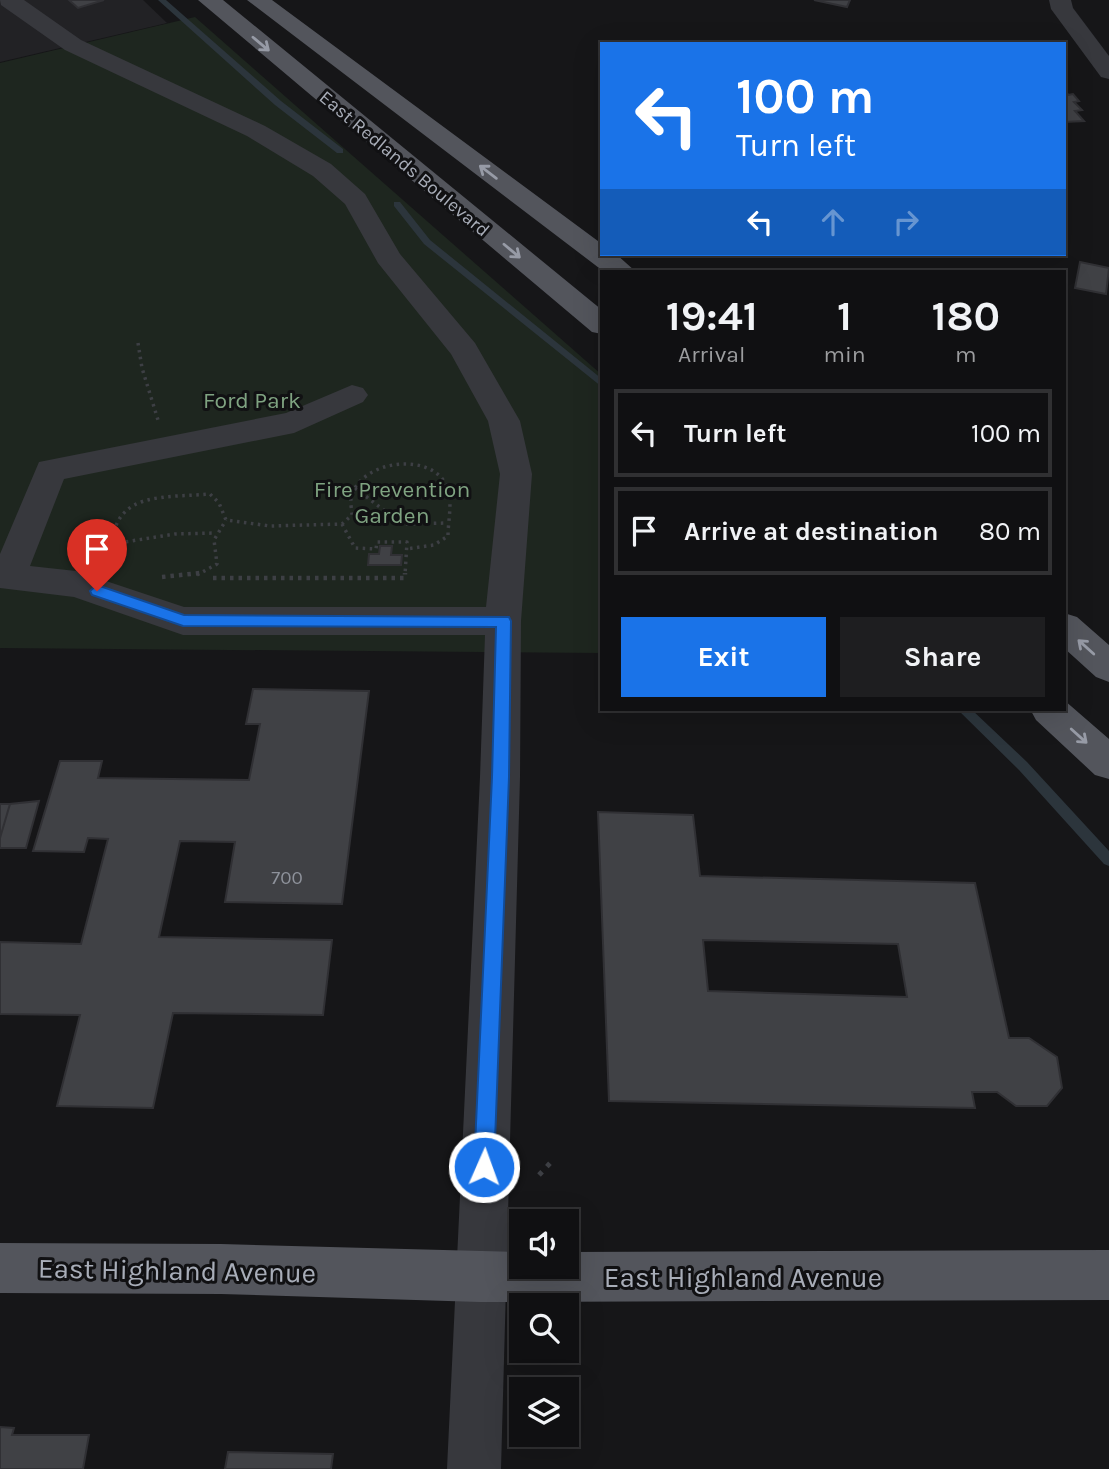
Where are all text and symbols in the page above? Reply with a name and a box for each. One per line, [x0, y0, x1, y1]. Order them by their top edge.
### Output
one-way arrow [252, 36, 270, 51]
text: 100 m [736, 68, 874, 125]
icon: left [621, 70, 712, 161]
street label: East Redlands Boulevard [315, 86, 494, 241]
text: Turn left [736, 127, 856, 164]
one-way arrow [479, 164, 498, 179]
icon: left [741, 203, 779, 241]
icon: ahead [814, 203, 852, 241]
icon: right [887, 203, 925, 241]
one-way arrow [503, 243, 521, 259]
text: 19:41 [666, 291, 758, 341]
text: 1 [837, 291, 852, 341]
text: 180 [931, 291, 1000, 341]
text: Arrival [678, 341, 745, 368]
text: min [823, 341, 866, 368]
text: m [955, 341, 977, 368]
park label: Ford Park [203, 387, 301, 414]
icon: left [625, 414, 663, 452]
text: Turn left [684, 418, 786, 449]
text: 100 m [971, 418, 1041, 449]
park label: Fire Prevention Garden [314, 476, 470, 529]
icon: arrive [625, 512, 663, 550]
text: Arrive at destination [684, 516, 938, 547]
text: 80 m [979, 516, 1041, 547]
pin [67, 519, 127, 591]
icon: arrive [78, 530, 116, 568]
button: Exit [621, 617, 826, 697]
button: Share [840, 617, 1045, 697]
one-way arrow [1078, 639, 1096, 655]
one-way arrow [1070, 728, 1088, 744]
house number: 700 [271, 867, 303, 889]
position arrow [447, 1130, 521, 1204]
map controls [509, 1209, 579, 1447]
button: sound [509, 1209, 579, 1279]
street label: East Highland Avenue [38, 1252, 316, 1289]
street label: East Highland Avenue [604, 1261, 882, 1294]
button: search [509, 1293, 579, 1363]
button: layers [509, 1377, 579, 1447]

